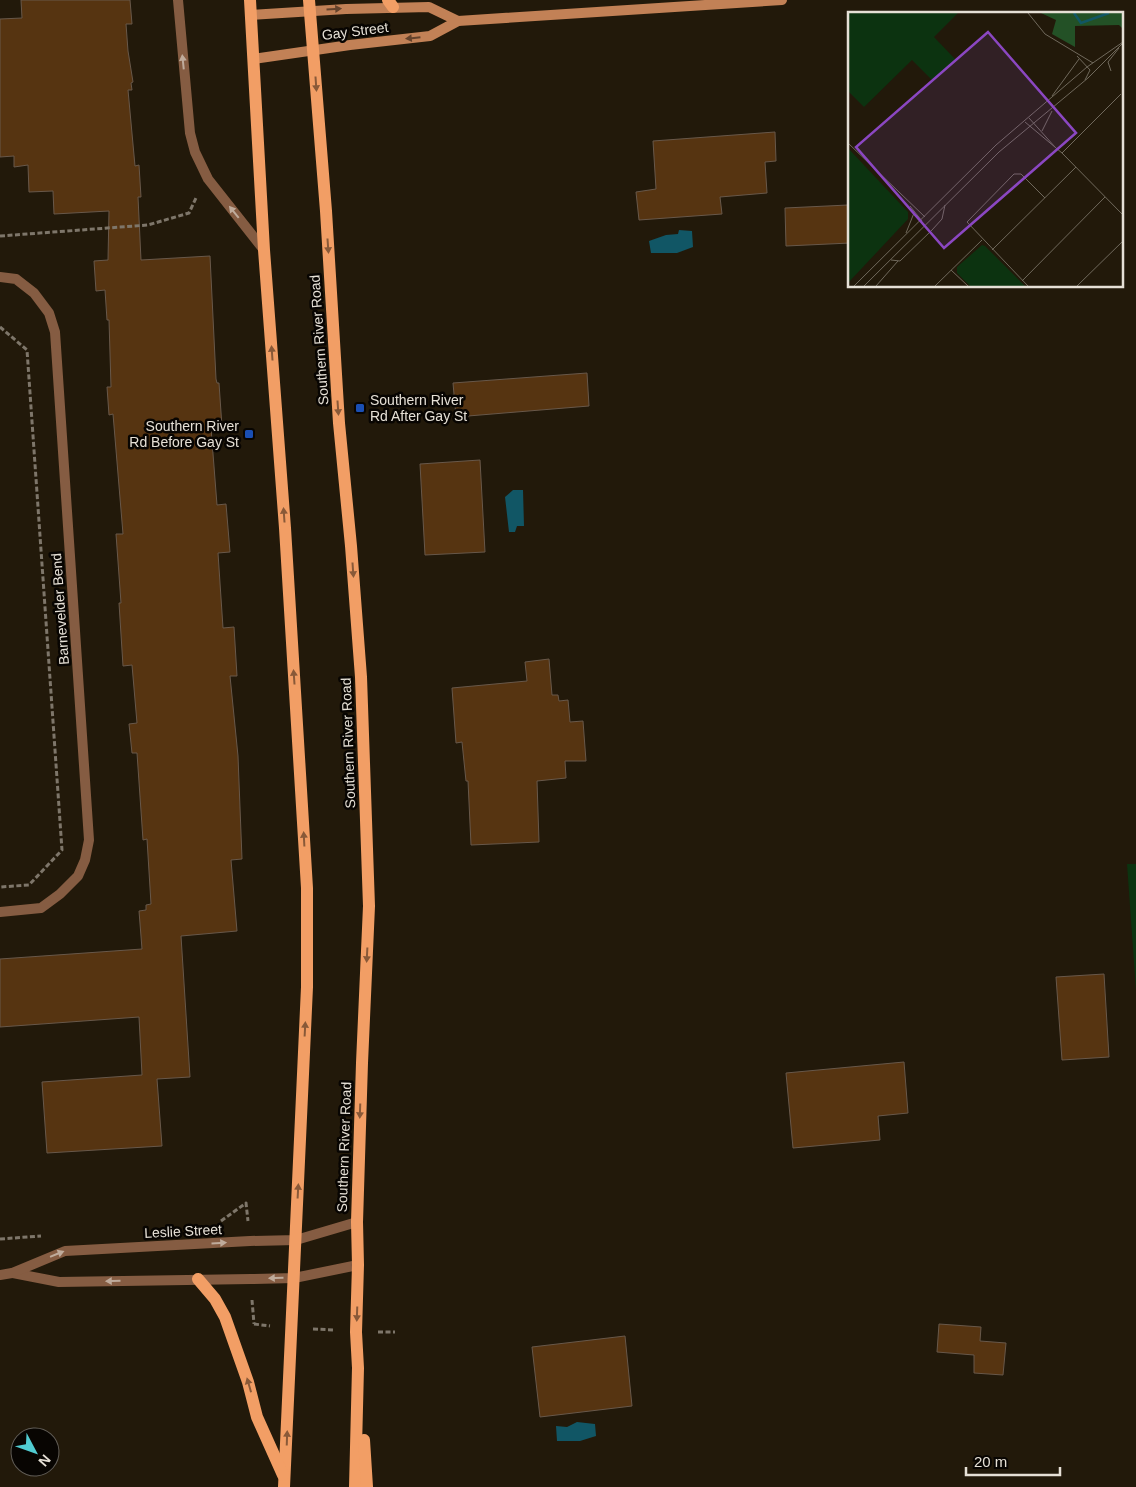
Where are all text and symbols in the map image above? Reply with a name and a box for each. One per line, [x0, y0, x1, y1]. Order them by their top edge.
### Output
one-way arrow [327, 5, 343, 13]
inset map [848, 12, 1124, 288]
street label: Gay Street [321, 19, 389, 43]
one-way arrow [404, 34, 420, 42]
one-way arrow [179, 54, 187, 70]
one-way arrow [312, 76, 320, 92]
one-way arrow [228, 206, 239, 219]
one-way arrow [324, 238, 332, 254]
street label: Southern River Road [306, 274, 332, 406]
one-way arrow [268, 344, 276, 360]
place label: Southern River Rd After Gay St [370, 392, 467, 424]
one-way arrow [334, 400, 342, 416]
marker: Southern River Rd After Gay St [354, 402, 366, 414]
place label: Southern River Rd Before Gay St [129, 418, 239, 450]
marker: Southern River Rd Before Gay St [243, 428, 255, 440]
one-way arrow [280, 506, 288, 522]
street label: Barnevelder Bend [48, 553, 72, 665]
one-way arrow [349, 562, 357, 578]
one-way arrow [290, 669, 298, 685]
street label: Southern River Road [338, 677, 358, 809]
one-way arrow [300, 831, 308, 847]
one-way arrow [362, 947, 370, 963]
one-way arrow [302, 1021, 310, 1037]
street label: Southern River Road [334, 1081, 354, 1213]
one-way arrow [356, 1104, 364, 1120]
one-way arrow [294, 1183, 302, 1199]
street label: Leslie Street [144, 1221, 222, 1241]
one-way arrow [211, 1238, 227, 1246]
one-way arrow [50, 1250, 65, 1258]
one-way arrow [267, 1274, 283, 1282]
one-way arrow [105, 1277, 121, 1285]
one-way arrow [352, 1306, 360, 1322]
one-way arrow [245, 1378, 253, 1393]
north arrow [10, 1427, 60, 1477]
one-way arrow [283, 1430, 291, 1446]
scale bar [966, 1444, 1060, 1476]
text: N [35, 1451, 54, 1470]
text: 20 m [974, 1453, 1007, 1470]

